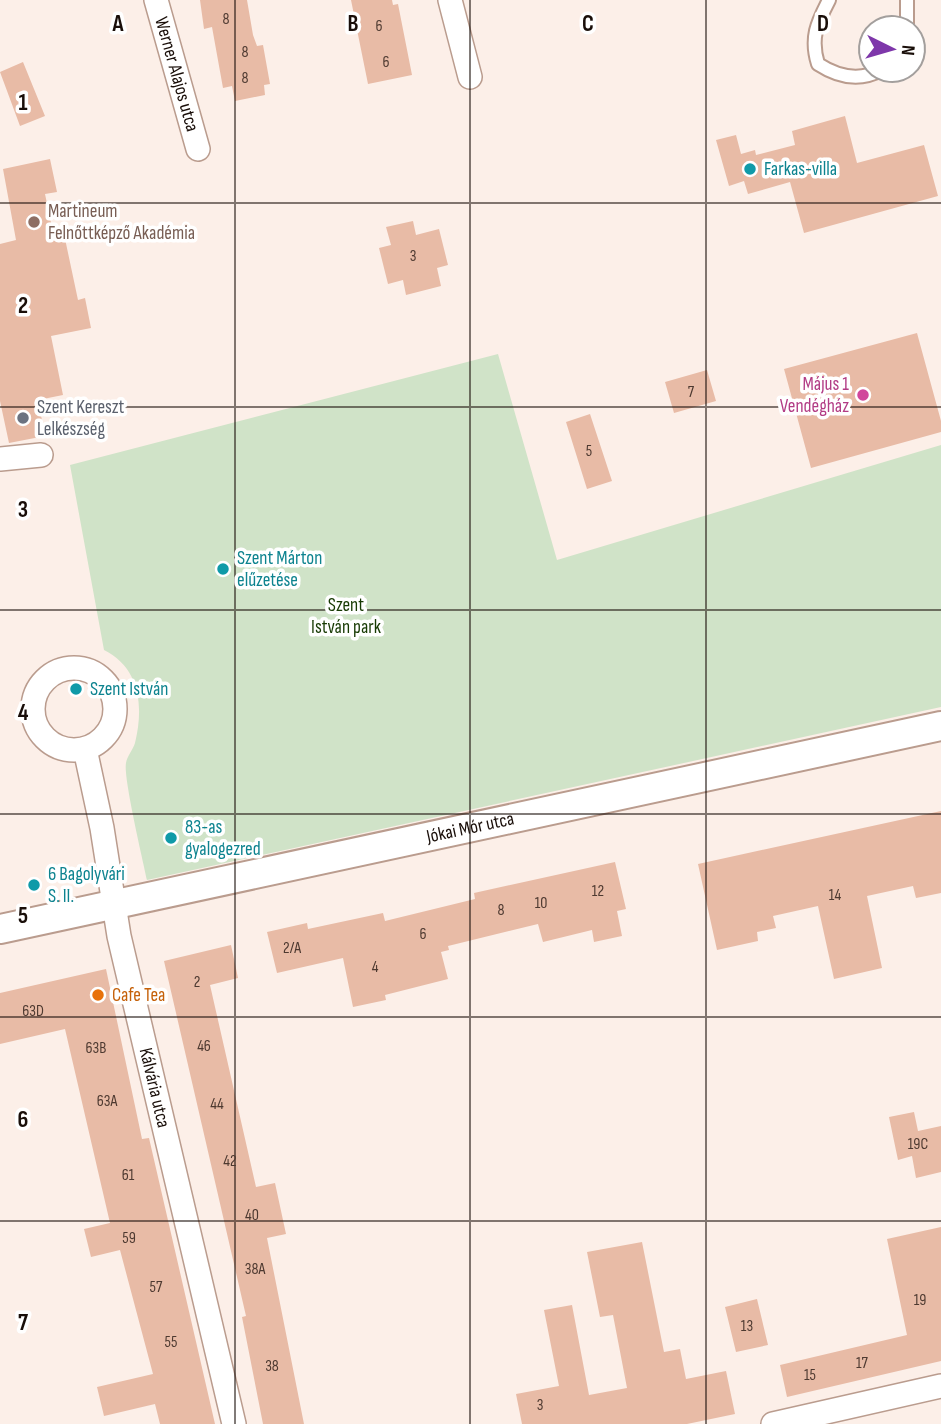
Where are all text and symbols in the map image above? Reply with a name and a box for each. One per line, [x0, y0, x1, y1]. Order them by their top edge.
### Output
text: A [112, 10, 125, 38]
house number: 8 [222, 10, 230, 29]
text: B [348, 10, 359, 38]
text: C [582, 10, 594, 38]
text: D [817, 10, 829, 38]
street label: Werner Alajos utca [150, 14, 204, 134]
north arrow [857, 14, 927, 84]
house number: 6 [375, 17, 383, 36]
house number: 8 [241, 43, 249, 62]
text: N [896, 44, 919, 56]
house number: 6 [382, 53, 390, 72]
house number: 8 [241, 69, 249, 88]
text: 1 [18, 89, 28, 117]
place label: Farkas-villa [764, 158, 837, 181]
marker: Farkas-villa [742, 161, 758, 177]
place label: Martineum Felnőttképző Akadémia [48, 200, 195, 245]
marker: Martineum Felnőttképző Akadémia [26, 214, 42, 230]
house number: 3 [410, 247, 416, 266]
text: 2 [18, 292, 28, 320]
place label: Május 1 Vendégház [780, 373, 849, 418]
house number: 7 [688, 383, 695, 402]
marker: Május 1 Vendégház [855, 387, 871, 403]
place label: Szent Kereszt Lelkészség [37, 396, 124, 441]
marker: Szent Kereszt Lelkészség [15, 410, 31, 426]
house number: 5 [586, 442, 592, 461]
text: 3 [18, 496, 28, 524]
place label: Szent Márton elűzetése [237, 547, 322, 592]
marker: Szent Márton elűzetése [215, 561, 231, 577]
park label: Szent István park [311, 594, 382, 639]
place label: Szent István [90, 678, 168, 701]
marker: Szent István [68, 681, 84, 697]
text: 4 [18, 699, 29, 727]
street label: Jókai Mór utca [423, 807, 516, 848]
place label: 83-as gyalogezred [185, 816, 261, 861]
marker: 83-as gyalogezred [163, 830, 179, 846]
place label: 6 Bagolyvári S. II. [48, 863, 125, 908]
marker: 6 Bagolyvári S. II. [26, 877, 42, 893]
house number: 12 [592, 882, 604, 901]
house number: 14 [829, 886, 841, 905]
house number: 10 [535, 894, 547, 913]
house number: 8 [497, 901, 505, 920]
text: 5 [18, 902, 28, 930]
house number: 6 [419, 925, 427, 944]
house number: 2/A [283, 939, 301, 958]
house number: 4 [372, 958, 379, 977]
house number: 2 [194, 973, 200, 992]
place label: Cafe Tea [112, 984, 165, 1007]
marker: Cafe Tea [90, 987, 106, 1003]
house number: 63D [22, 1002, 44, 1021]
house number: 46 [197, 1037, 211, 1056]
house number: 63B [86, 1039, 106, 1058]
street label: Kálvária utca [134, 1045, 175, 1130]
house number: 63A [97, 1092, 117, 1111]
house number: 44 [210, 1095, 224, 1114]
text: 6 [18, 1106, 28, 1134]
house number: 19C [908, 1135, 928, 1154]
house number: 42 [223, 1152, 237, 1171]
house number: 61 [122, 1166, 135, 1185]
house number: 40 [245, 1206, 259, 1225]
house number: 59 [122, 1229, 136, 1248]
house number: 38A [245, 1260, 265, 1279]
house number: 57 [150, 1278, 163, 1297]
house number: 19 [914, 1291, 926, 1310]
text: 7 [18, 1309, 28, 1337]
house number: 13 [741, 1317, 753, 1336]
house number: 55 [165, 1333, 177, 1352]
house number: 17 [856, 1354, 869, 1373]
house number: 38 [265, 1357, 279, 1376]
house number: 15 [804, 1366, 816, 1385]
house number: 3 [537, 1396, 543, 1415]

